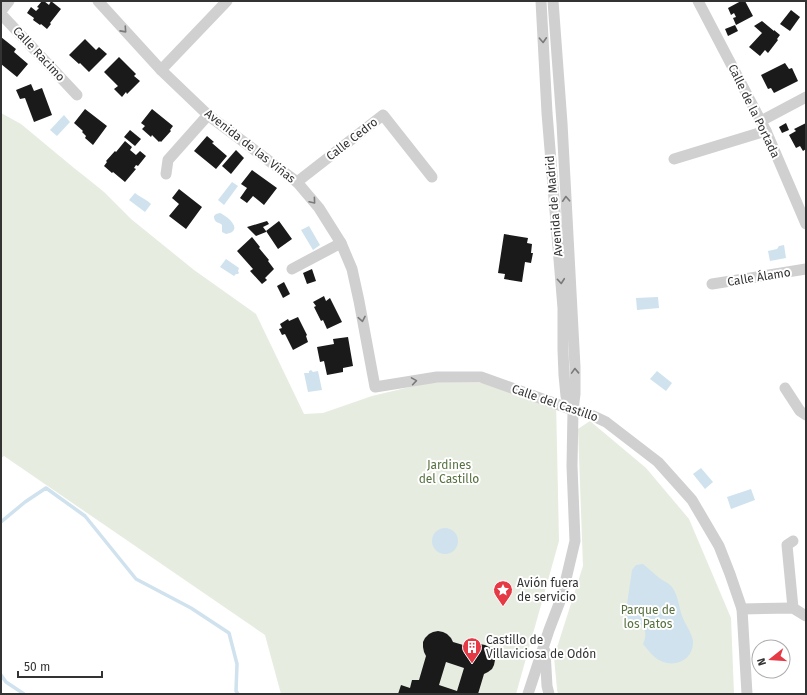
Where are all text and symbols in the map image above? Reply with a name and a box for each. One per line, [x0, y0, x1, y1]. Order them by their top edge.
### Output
street label: Calle Racimo [10, 24, 68, 84]
one-way arrow [119, 25, 127, 33]
one-way arrow [539, 37, 547, 43]
street label: Calle de la Portada [725, 62, 783, 160]
street label: Avenida de las Viñas [202, 106, 298, 186]
street label: Calle Cedro [324, 115, 380, 163]
street label: Avenida de Madrid [543, 155, 565, 257]
one-way arrow [562, 196, 570, 202]
one-way arrow [308, 197, 315, 204]
street label: Calle Álamo [726, 264, 792, 289]
one-way arrow [556, 278, 565, 284]
one-way arrow [358, 316, 366, 322]
one-way arrow [571, 368, 579, 374]
one-way arrow [411, 377, 417, 386]
street label: Calle del Castillo [510, 382, 600, 424]
park label: Jardines del Castillo [419, 458, 479, 486]
place label: Avión fuera de servicio [517, 576, 579, 604]
place icon: Avión fuera de servicio [492, 579, 514, 607]
park label: Parque de los Patos [621, 603, 675, 631]
place label: Castillo de Villaviciosa de Odón [486, 633, 596, 661]
building icon: Castillo de Villaviciosa de Odón [461, 636, 483, 664]
north arrow [751, 639, 791, 679]
scale bar [18, 653, 102, 679]
text: N [755, 656, 769, 667]
text: 50 m [24, 660, 50, 674]

